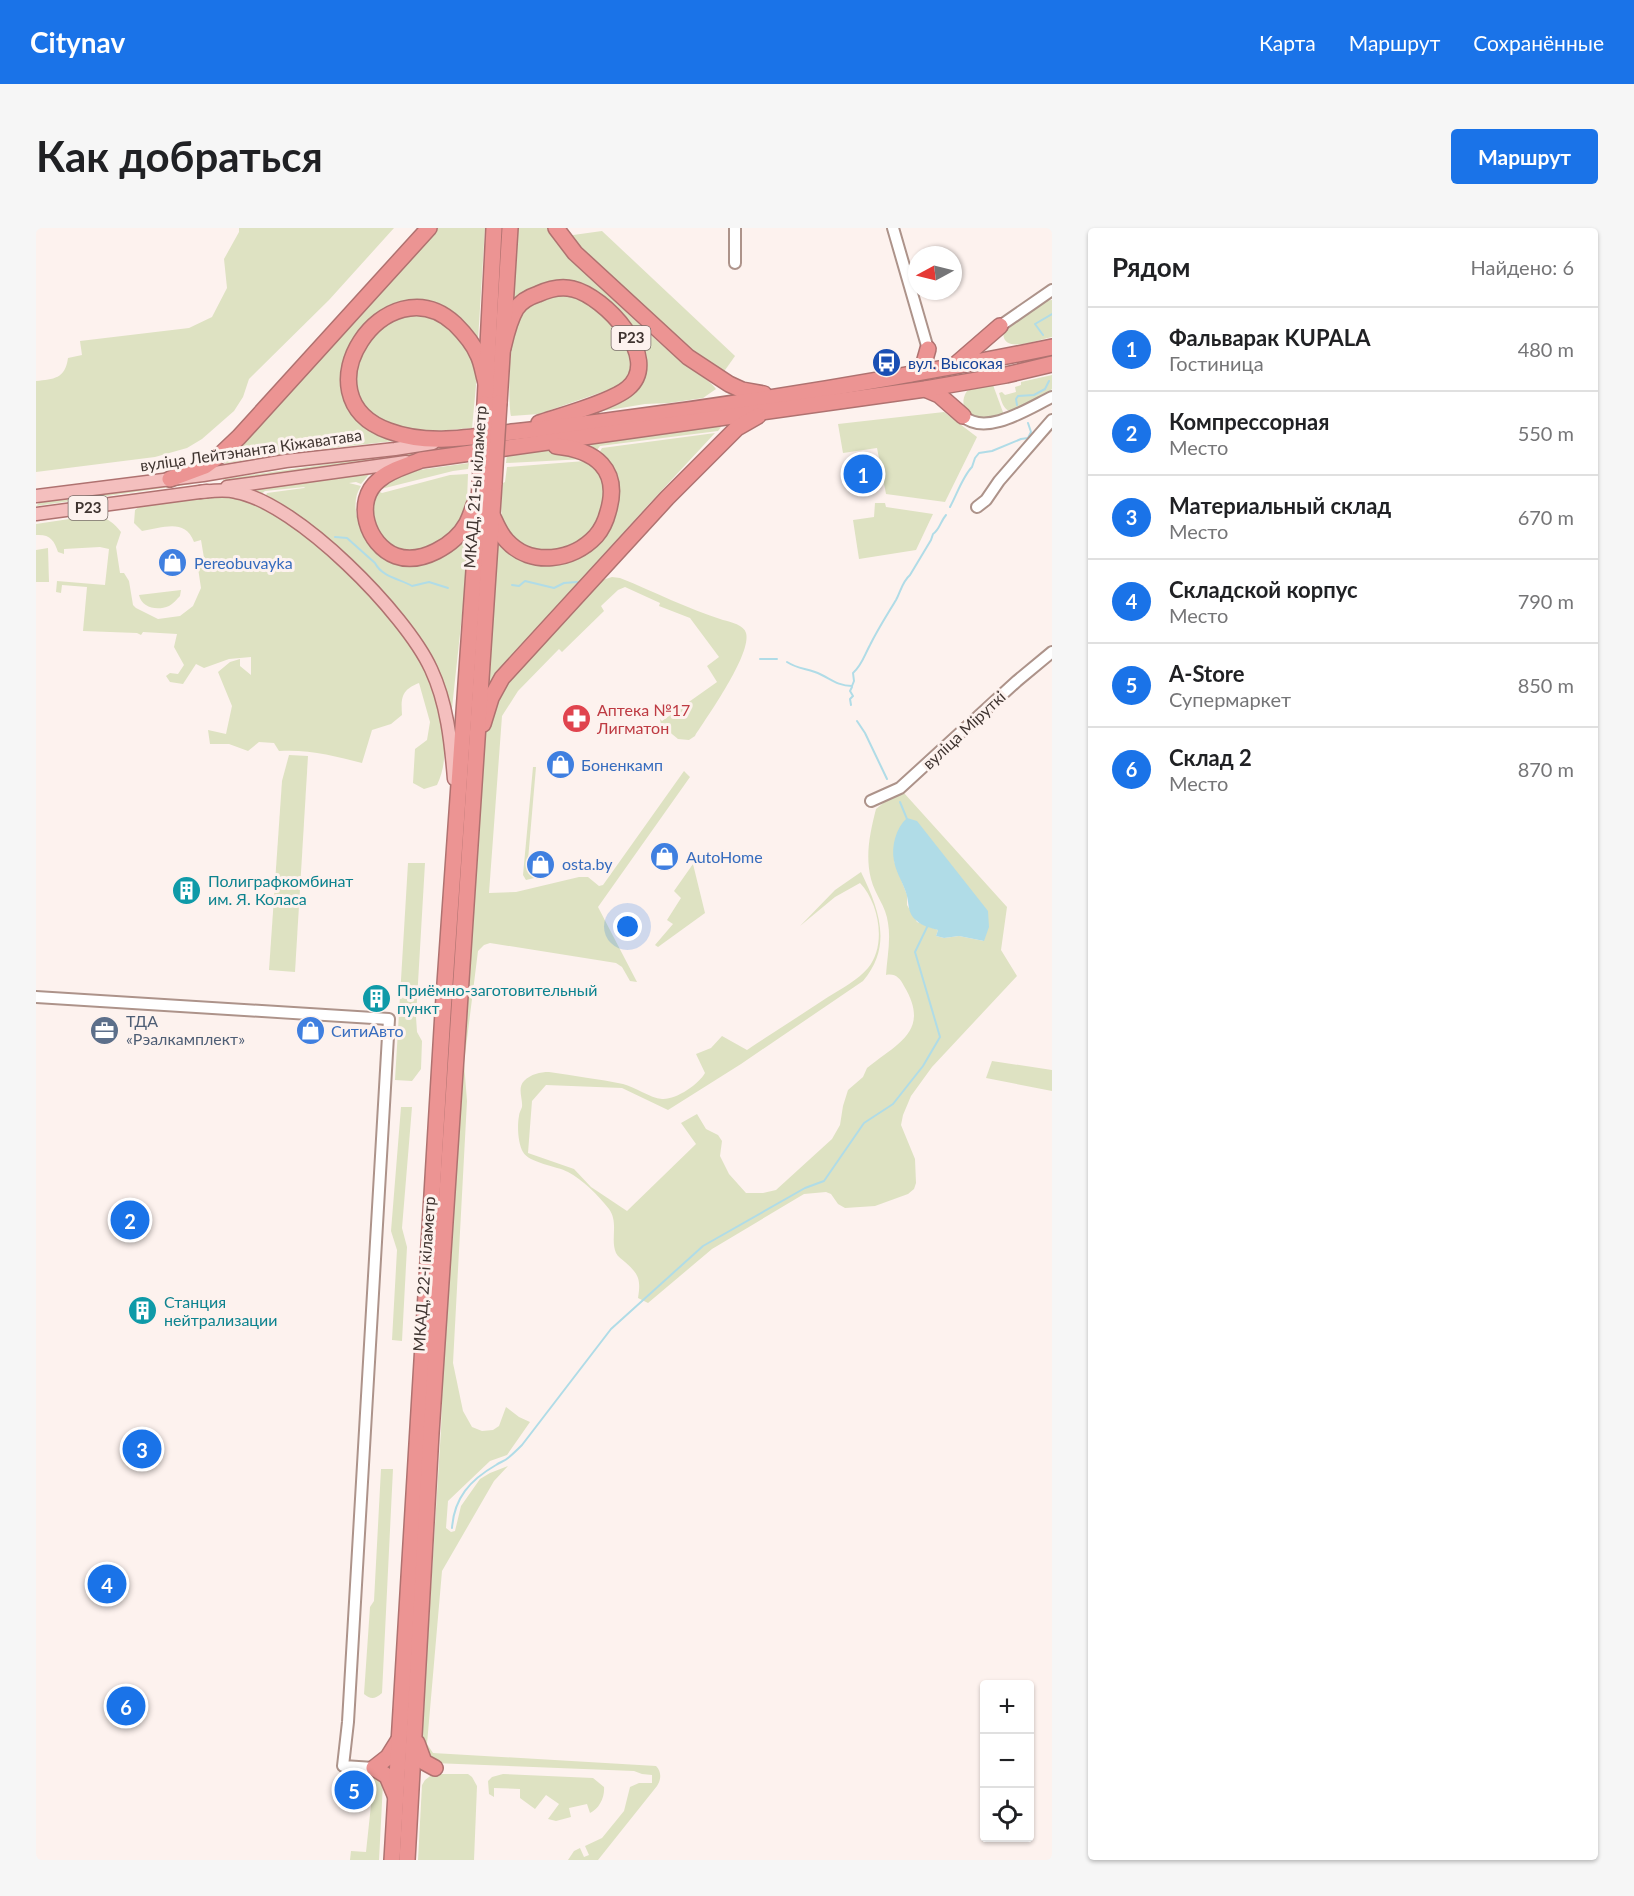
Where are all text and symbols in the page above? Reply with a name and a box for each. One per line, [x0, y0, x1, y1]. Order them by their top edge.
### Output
text: Citynav [30, 25, 125, 59]
text: Карта [1259, 30, 1316, 55]
text: Маршрут [1349, 30, 1440, 55]
text: Сохранённые [1473, 30, 1604, 55]
button: Маршрут [1451, 129, 1598, 184]
text: Как добраться [36, 131, 323, 181]
north arrow [908, 246, 962, 300]
text: Рядом [1112, 251, 1190, 283]
text: Найдено: 6 [1471, 255, 1574, 279]
text: Фальварак KUPALA [1169, 324, 1370, 351]
road number: Р23 [612, 326, 650, 350]
text: 1 [1126, 337, 1137, 361]
text: 480 m [1518, 337, 1574, 361]
bus stop icon: вул. Высокая [871, 347, 903, 379]
text: Гостиница [1169, 351, 1264, 375]
place label: вул. Высокая [908, 353, 1003, 372]
street label: МКАД, 21-ы кіламетр [459, 405, 490, 569]
text: Компрессорная [1169, 408, 1329, 435]
text: 2 [1126, 421, 1137, 445]
text: 550 m [1518, 421, 1574, 445]
street label: вуліца Лейтэнанта Кіжаватава [139, 425, 363, 474]
text: Место [1169, 435, 1228, 459]
pin: 1 [844, 452, 882, 496]
text: Материальный склад [1169, 492, 1391, 519]
road number: Р23 [68, 496, 108, 520]
text: 3 [1126, 505, 1137, 529]
text: 670 m [1518, 505, 1574, 529]
text: Место [1169, 519, 1228, 543]
shop icon: Pereobuvayka [157, 547, 189, 579]
place label: Pereobuvayka [194, 553, 293, 572]
text: Складской корпус [1169, 576, 1358, 603]
text: 4 [1126, 589, 1137, 613]
text: 790 m [1518, 589, 1574, 613]
text: Место [1169, 603, 1228, 627]
text: A-Store [1169, 660, 1244, 687]
text: 5 [1126, 673, 1137, 697]
text: 850 m [1518, 673, 1574, 697]
street label: вуліца Міруткі [918, 687, 1009, 773]
text: Супермаркет [1169, 687, 1291, 711]
place label: Аптека №17 Лигматон [596, 700, 690, 737]
pharmacy icon: Аптека №17 Лигматон [560, 703, 592, 735]
text: Склад 2 [1169, 744, 1252, 771]
shop icon: Боненкамп [544, 749, 576, 781]
place label: Боненкамп [581, 755, 663, 774]
text: 6 [1126, 757, 1137, 781]
text: 870 m [1518, 757, 1574, 781]
text: Место [1169, 771, 1228, 795]
shop icon: AutoHome [649, 841, 681, 873]
place label: AutoHome [686, 847, 763, 866]
shop icon: osta.by [525, 848, 557, 880]
place label: osta.by [562, 854, 613, 873]
place label: Полиграфкомбинат им. Я. Коласа [208, 871, 353, 908]
building icon: Полиграфкомбинат им. Я. Коласа [171, 874, 203, 906]
your location [613, 912, 642, 941]
place label: Приёмно-заготовительный пункт [397, 980, 598, 1017]
building icon: Приёмно-заготовительный пункт [360, 983, 392, 1015]
place label: ТДА «Рэалкамплект» [126, 1011, 245, 1048]
office icon: ТДА «Рэалкамплект» [89, 1014, 121, 1046]
shop icon: СитиАвто [294, 1015, 326, 1047]
place label: СитиАвто [331, 1021, 404, 1040]
street label: МКАД, 22-і кіламетр [409, 1196, 438, 1352]
pin: 2 [110, 1198, 149, 1242]
place label: Станция нейтрализации [164, 1292, 277, 1329]
building icon: Станция нейтрализации [127, 1295, 159, 1327]
pin: 3 [122, 1426, 162, 1472]
pin: 4 [88, 1562, 126, 1606]
map controls [980, 1680, 1034, 1842]
button: + [980, 1680, 1034, 1734]
pin: 6 [106, 1684, 146, 1728]
button: − [980, 1734, 1034, 1788]
pin: 5 [334, 1768, 374, 1812]
button: locate [980, 1788, 1034, 1842]

